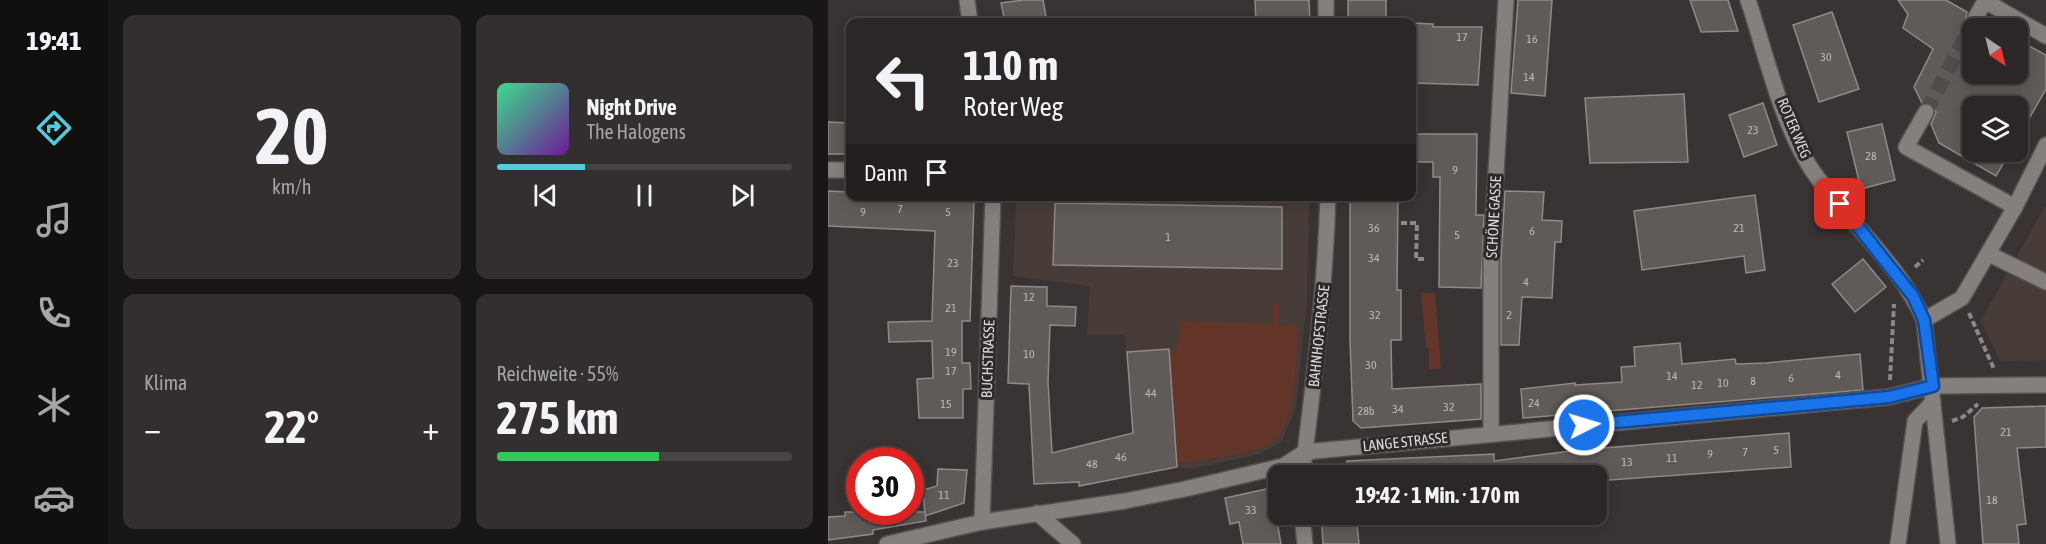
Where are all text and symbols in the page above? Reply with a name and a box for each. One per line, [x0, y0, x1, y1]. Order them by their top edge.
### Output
north arrow [1962, 18, 2028, 84]
map controls [1962, 18, 2028, 162]
text: 19:41 [26, 25, 82, 56]
house number: 17 [1456, 30, 1468, 44]
house number: 16 [1526, 32, 1538, 46]
text: 110 m [963, 41, 1058, 89]
icon: left [864, 42, 942, 120]
house number: 30 [1820, 50, 1832, 64]
house number: 14 [1523, 70, 1535, 84]
text: 20 [255, 91, 328, 181]
text: Roter Weg [963, 91, 1063, 122]
text: Night Drive [587, 94, 677, 120]
street label: ROTER WEG [1774, 95, 1815, 160]
button: layers [1962, 96, 2028, 162]
icon: directions [33, 107, 75, 149]
text: The Halogens [587, 120, 686, 143]
house number: 23 [1747, 123, 1759, 137]
house number: 28 [1865, 149, 1877, 163]
icon: arrive [920, 156, 953, 189]
text: Dann [864, 160, 908, 186]
house number: 9 [1452, 163, 1458, 177]
text: km/h [272, 175, 312, 198]
street label: SCHÖNE GASSE [1483, 175, 1504, 258]
pin [1814, 178, 1865, 229]
icon: previous [529, 179, 562, 212]
icon: pause [628, 179, 661, 212]
icon: next [726, 179, 759, 212]
icon: arrive [1823, 187, 1856, 220]
icon: music [33, 199, 75, 241]
house number: 7 [897, 202, 903, 216]
house number: 9 [860, 205, 866, 219]
house number: 5 [945, 205, 951, 219]
house number: 36 [1368, 221, 1380, 235]
house number: 21 [1733, 221, 1745, 235]
house number: 6 [1529, 224, 1535, 238]
house number: 5 [1454, 228, 1460, 242]
house number: 1 [1165, 230, 1171, 244]
house number: 34 [1368, 251, 1380, 265]
house number: 23 [947, 256, 959, 270]
house number: 4 [1523, 275, 1529, 289]
street label: BAHNHOFSTRASSE [1305, 284, 1332, 388]
house number: 12 [1023, 290, 1035, 304]
icon: phone [33, 292, 75, 334]
house number: 21 [945, 301, 957, 315]
house number: 32 [1369, 308, 1381, 322]
house number: 2 [1506, 308, 1512, 322]
street label: BUCHSTRASSE [978, 319, 997, 398]
house number: 19 [945, 345, 957, 359]
house number: 10 [1023, 347, 1035, 361]
house number: 30 [1365, 358, 1377, 372]
text: Reichweite · 55% [497, 362, 618, 385]
house number: 17 [945, 364, 957, 378]
house number: 4 [1835, 368, 1841, 382]
house number: 14 [1666, 369, 1678, 383]
text: Klima [144, 371, 187, 394]
house number: 6 [1788, 371, 1794, 385]
house number: 8 [1750, 374, 1756, 388]
house number: 10 [1717, 376, 1729, 390]
house number: 12 [1691, 378, 1703, 392]
icon: climate [33, 384, 75, 426]
house number: 44 [1145, 386, 1157, 400]
text: 275 km [497, 392, 618, 444]
position arrow [1552, 393, 1616, 457]
house number: 24 [1528, 396, 1540, 410]
house number: 15 [940, 397, 952, 411]
house number: 32 [1443, 400, 1455, 414]
text: 22° [264, 401, 319, 453]
house number: 34 [1392, 402, 1404, 416]
house number: 28b [1358, 404, 1375, 418]
text: − [144, 409, 161, 447]
text: + [422, 409, 439, 447]
house number: 21 [2000, 425, 2012, 439]
street label: LANGE STRASSE [1362, 429, 1449, 454]
house number: 5 [1773, 443, 1779, 457]
house number: 7 [1742, 445, 1748, 459]
speed limit sign: 30 [846, 447, 924, 525]
house number: 9 [1707, 447, 1713, 461]
house number: 46 [1115, 450, 1127, 464]
house number: 11 [1666, 451, 1678, 465]
house number: 13 [1621, 455, 1633, 469]
house number: 48 [1086, 457, 1098, 471]
icon: car [33, 477, 75, 519]
text: 19:42 · 1 Min. · 170 m [1355, 482, 1520, 508]
house number: 11 [938, 488, 950, 502]
house number: 18 [1986, 493, 1998, 507]
house number: 33 [1245, 503, 1257, 517]

